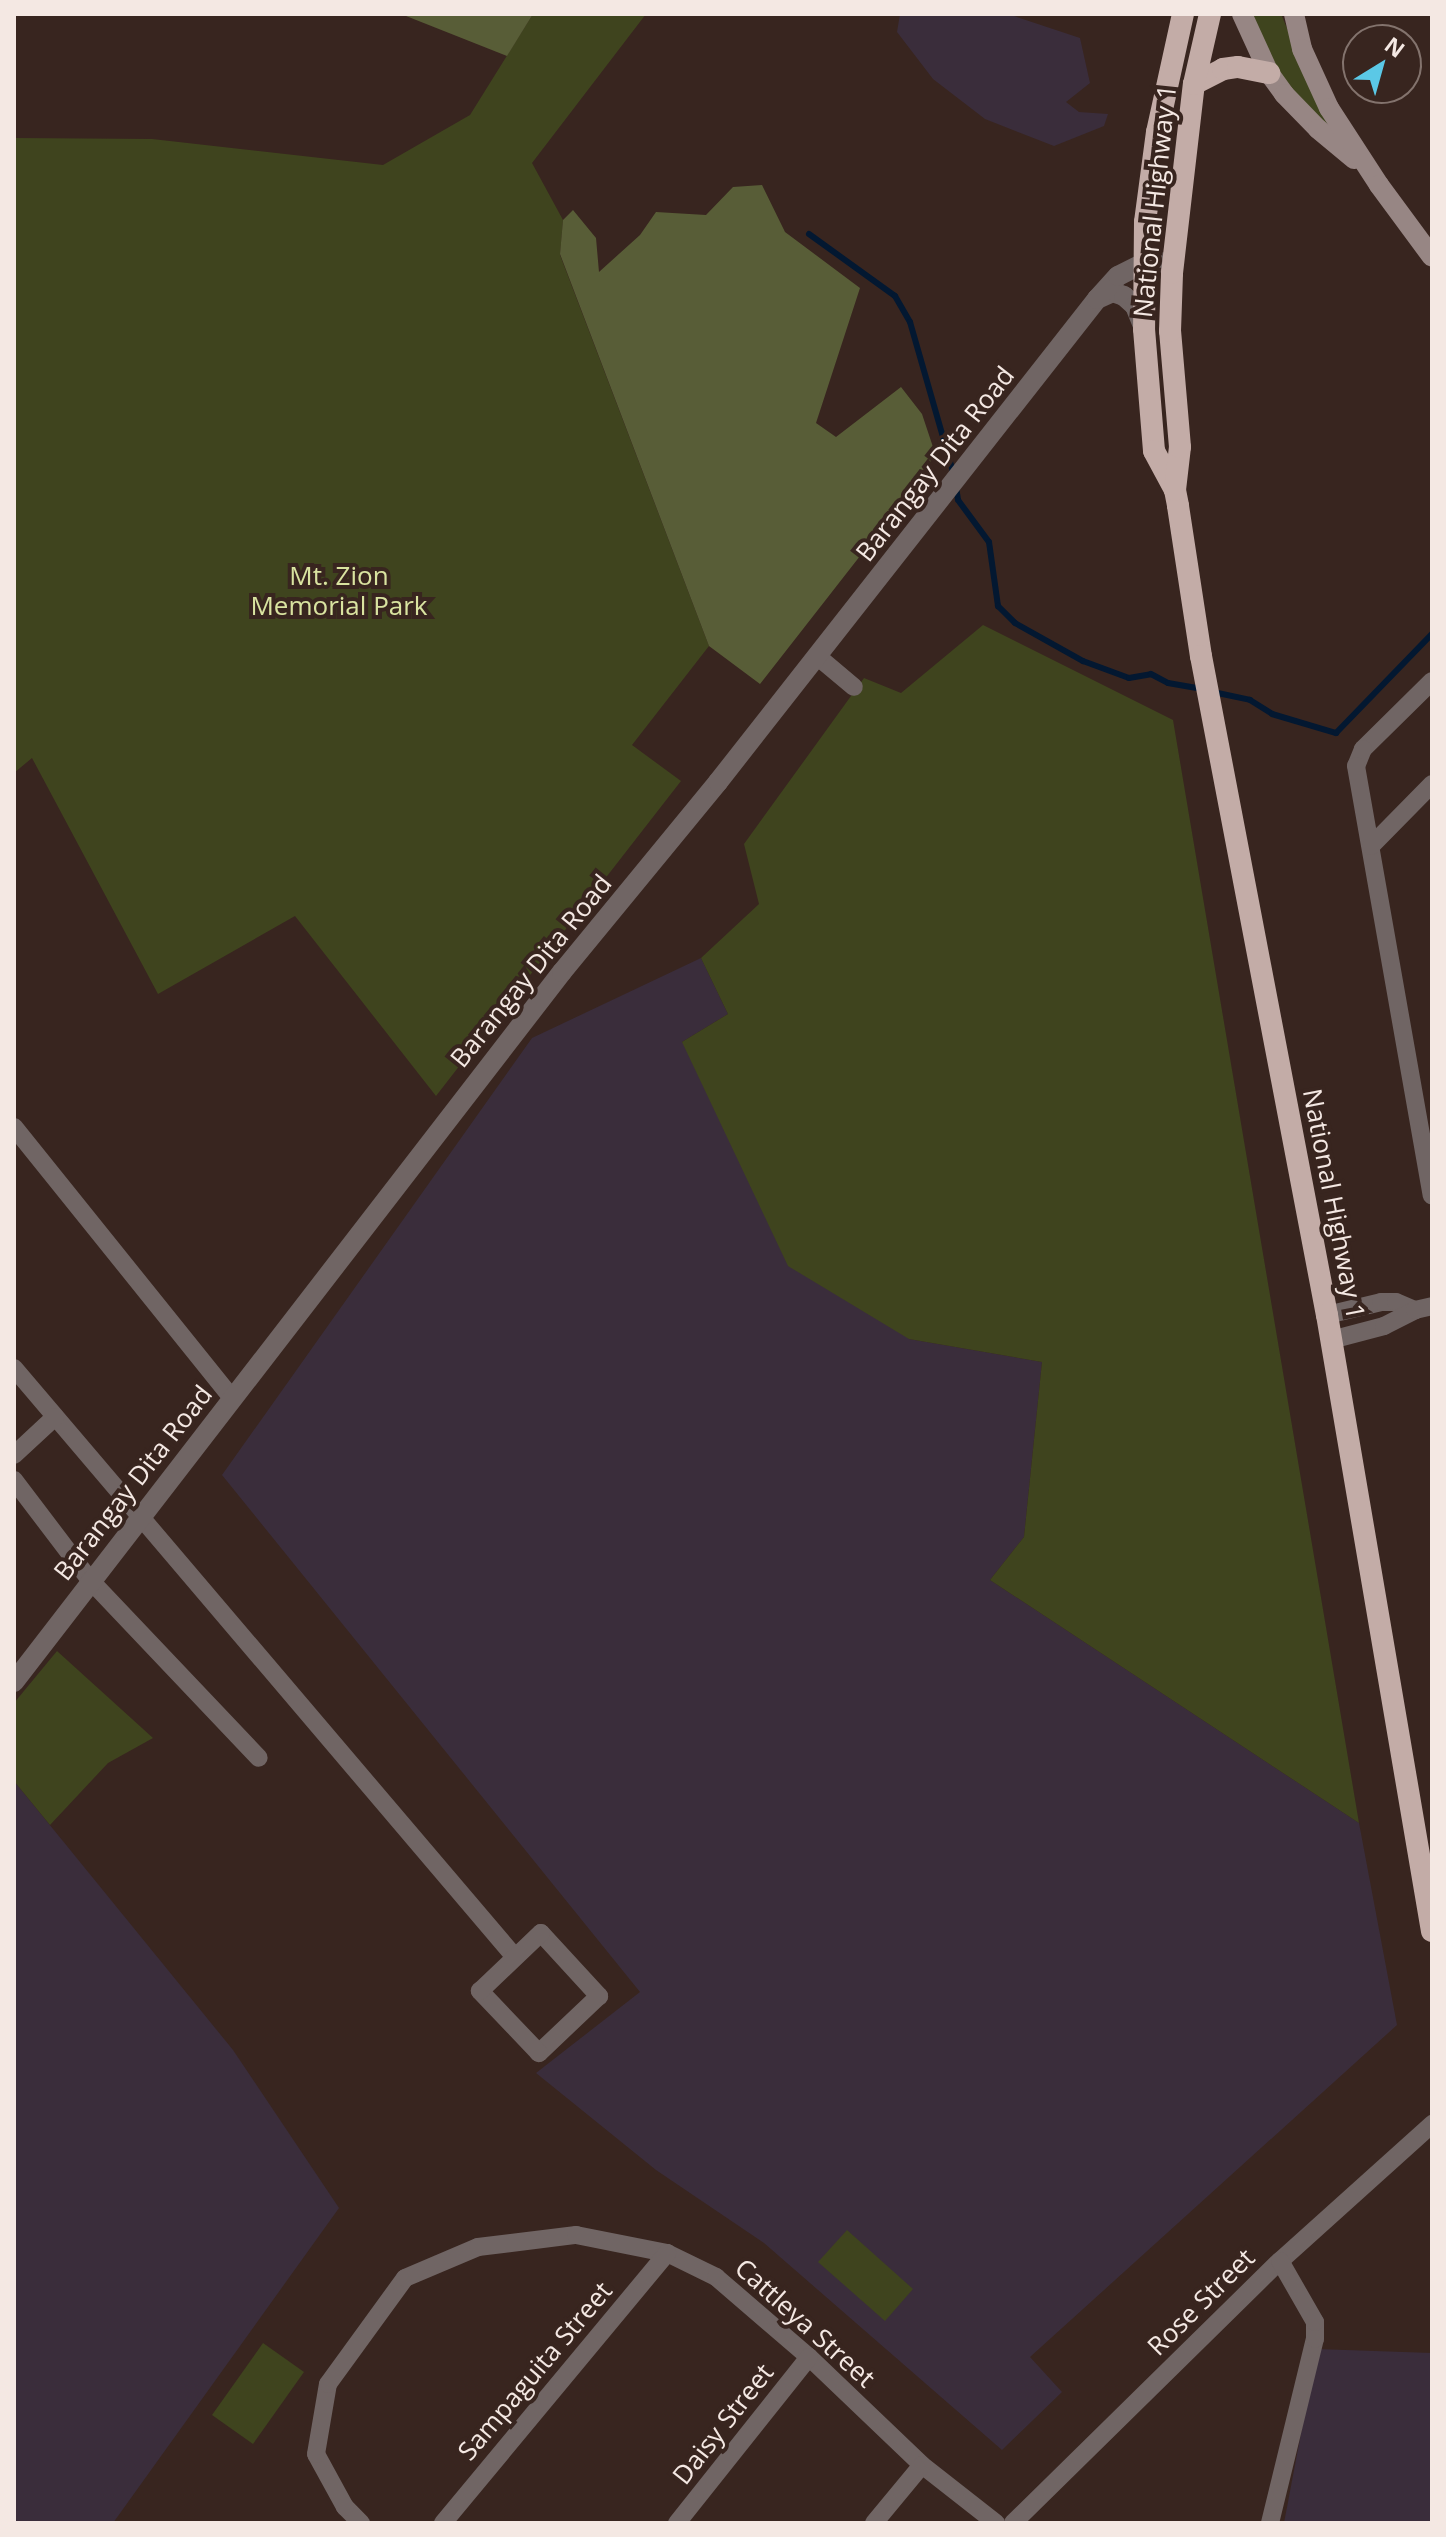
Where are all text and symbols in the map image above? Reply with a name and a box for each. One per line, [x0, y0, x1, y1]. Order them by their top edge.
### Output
north arrow [1342, 24, 1422, 104]
text: N [1379, 29, 1411, 64]
street label: National Highway 1 [1127, 83, 1183, 319]
street label: Barangay Dita Road [849, 360, 1021, 568]
park label: Mt. Zion Memorial Park [250, 560, 428, 622]
street label: Barangay Dita Road [444, 868, 618, 1074]
street label: National Highway 1 [1296, 1086, 1372, 1322]
street label: Barangay Dita Road [47, 1379, 219, 1587]
street label: Rose Street [1141, 2242, 1261, 2362]
street label: Cattleya Street [729, 2252, 881, 2394]
street label: Sampaguita Street [451, 2276, 619, 2466]
street label: Daisy Street [666, 2357, 780, 2491]

